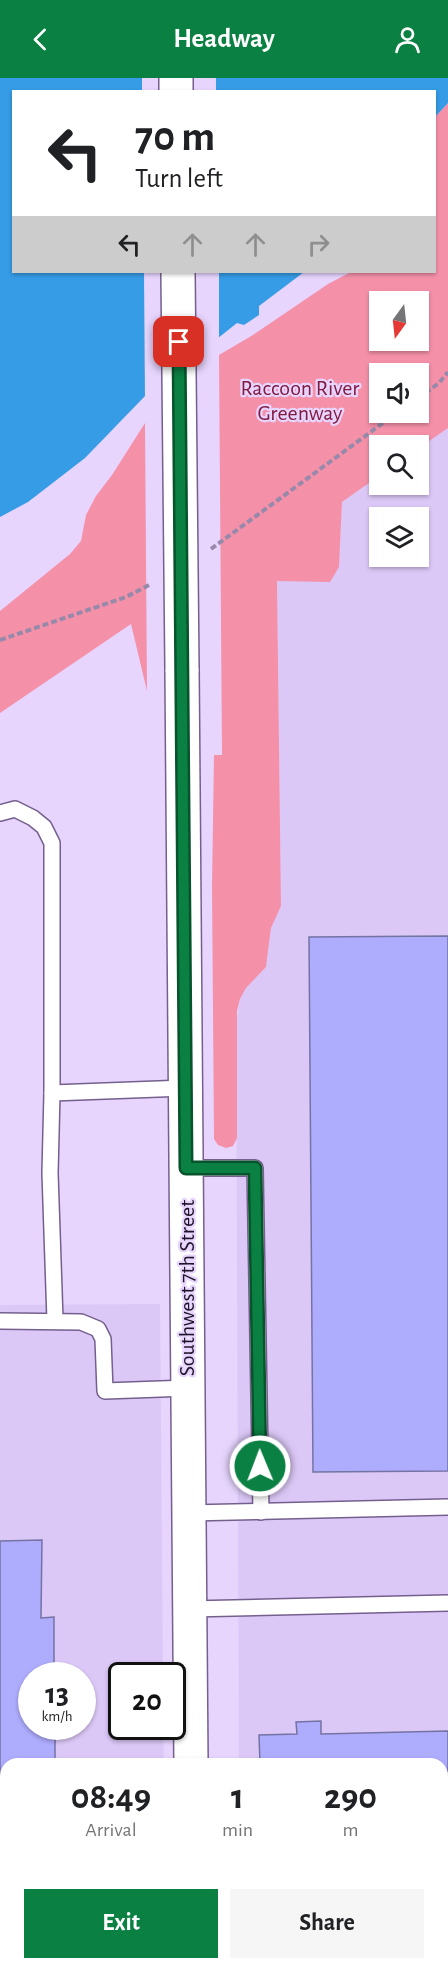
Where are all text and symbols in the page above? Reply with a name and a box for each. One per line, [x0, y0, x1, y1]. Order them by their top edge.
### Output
icon: back [24, 23, 57, 56]
icon: person [391, 23, 424, 56]
text: Headway [173, 25, 275, 52]
icon: left [36, 114, 114, 192]
text: 70 m [135, 116, 215, 158]
text: Turn left [135, 165, 223, 192]
icon: left [113, 228, 146, 261]
icon: ahead [176, 228, 209, 261]
icon: ahead [239, 228, 272, 261]
icon: right [302, 228, 335, 261]
north arrow [369, 291, 429, 351]
map controls [369, 291, 429, 567]
pin [153, 316, 204, 367]
icon: arrive [162, 325, 195, 358]
button: sound [369, 363, 429, 423]
park label: Raccoon River Greenway [241, 377, 359, 424]
button: search [369, 435, 429, 495]
button: layers [369, 507, 429, 567]
street label: Southwest 7th Street [176, 1200, 198, 1376]
position arrow [228, 1434, 292, 1498]
speed limit sign: 20 [108, 1662, 186, 1740]
text: 13 [45, 1679, 69, 1709]
text: km/h [42, 1709, 72, 1724]
text: 08:49 [71, 1779, 151, 1815]
text: 1 [231, 1779, 244, 1815]
text: 290 [324, 1779, 377, 1815]
text: Arrival [85, 1820, 137, 1840]
text: min [222, 1820, 253, 1840]
text: m [343, 1820, 359, 1840]
button: Exit [24, 1889, 218, 1958]
button: Share [230, 1889, 424, 1958]

